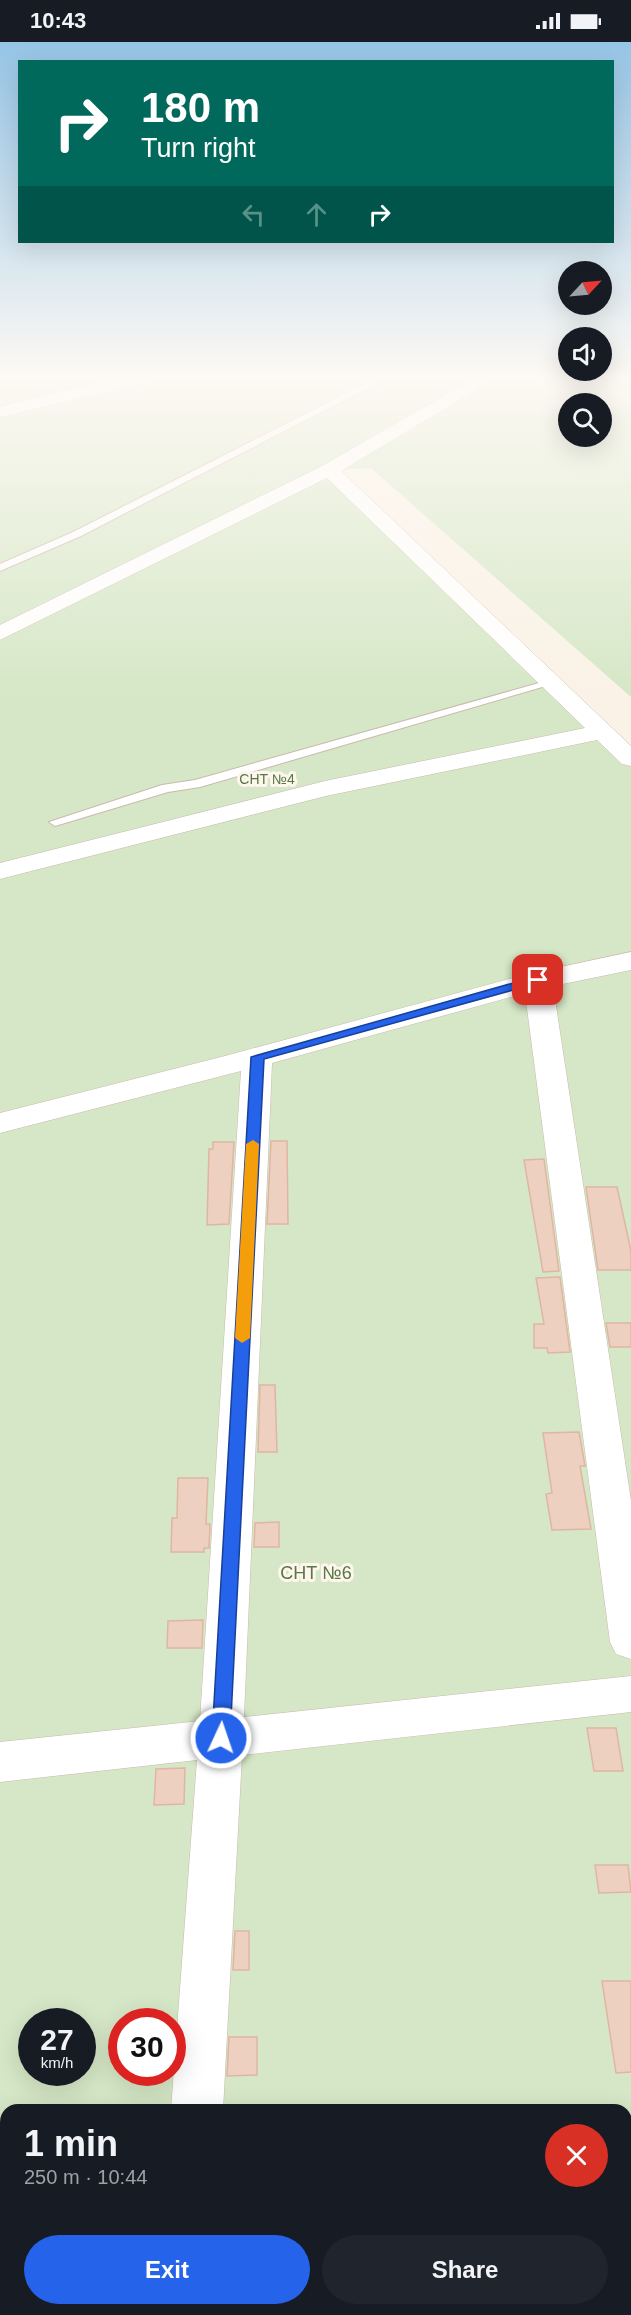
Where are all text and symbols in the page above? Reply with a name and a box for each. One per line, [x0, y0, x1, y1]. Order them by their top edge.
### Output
text: 10:43 [30, 8, 86, 33]
icon: right [42, 84, 120, 162]
text: 180 m [141, 84, 260, 131]
text: Turn right [141, 133, 256, 163]
icon: left [237, 198, 270, 231]
icon: ahead [300, 198, 333, 231]
icon: right [363, 198, 396, 231]
north arrow [558, 261, 612, 315]
map controls [558, 261, 612, 447]
button: sound [558, 327, 612, 381]
button: search [558, 393, 612, 447]
park label: СНТ №4 [239, 771, 295, 787]
pin [512, 954, 563, 1005]
icon: arrive [521, 963, 554, 996]
park label: СНТ №6 [280, 1563, 352, 1583]
position arrow [189, 1706, 253, 1770]
speed limit sign: 30 [108, 2008, 186, 2086]
text: 27 [40, 2023, 74, 2056]
text: km/h [41, 2054, 73, 2071]
text: 1 min [24, 2123, 118, 2164]
button: close [545, 2124, 608, 2187]
text: 250 m · 10:44 [24, 2166, 147, 2188]
button: Exit [24, 2235, 310, 2304]
button: Share [322, 2235, 608, 2304]

